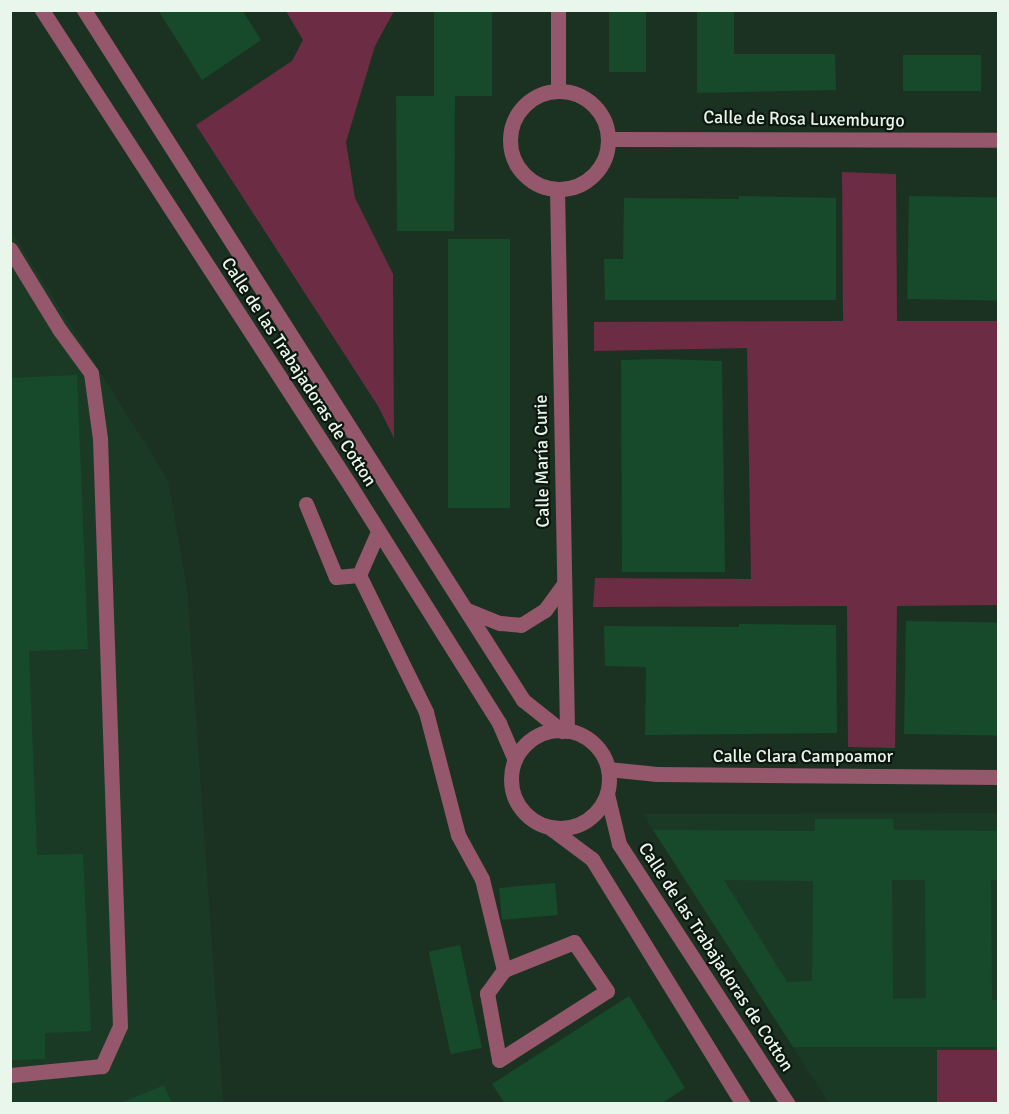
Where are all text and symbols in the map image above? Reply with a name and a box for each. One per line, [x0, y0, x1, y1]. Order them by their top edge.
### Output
street label: Calle de Rosa Luxemburgo [703, 106, 905, 132]
street label: Calle de las Trabajadoras de Cotton [217, 254, 381, 490]
street label: Calle María Curie [530, 394, 554, 528]
street label: Calle Clara Campoamor [713, 745, 893, 767]
street label: Calle de las Trabajadoras de Cotton [634, 839, 798, 1075]

